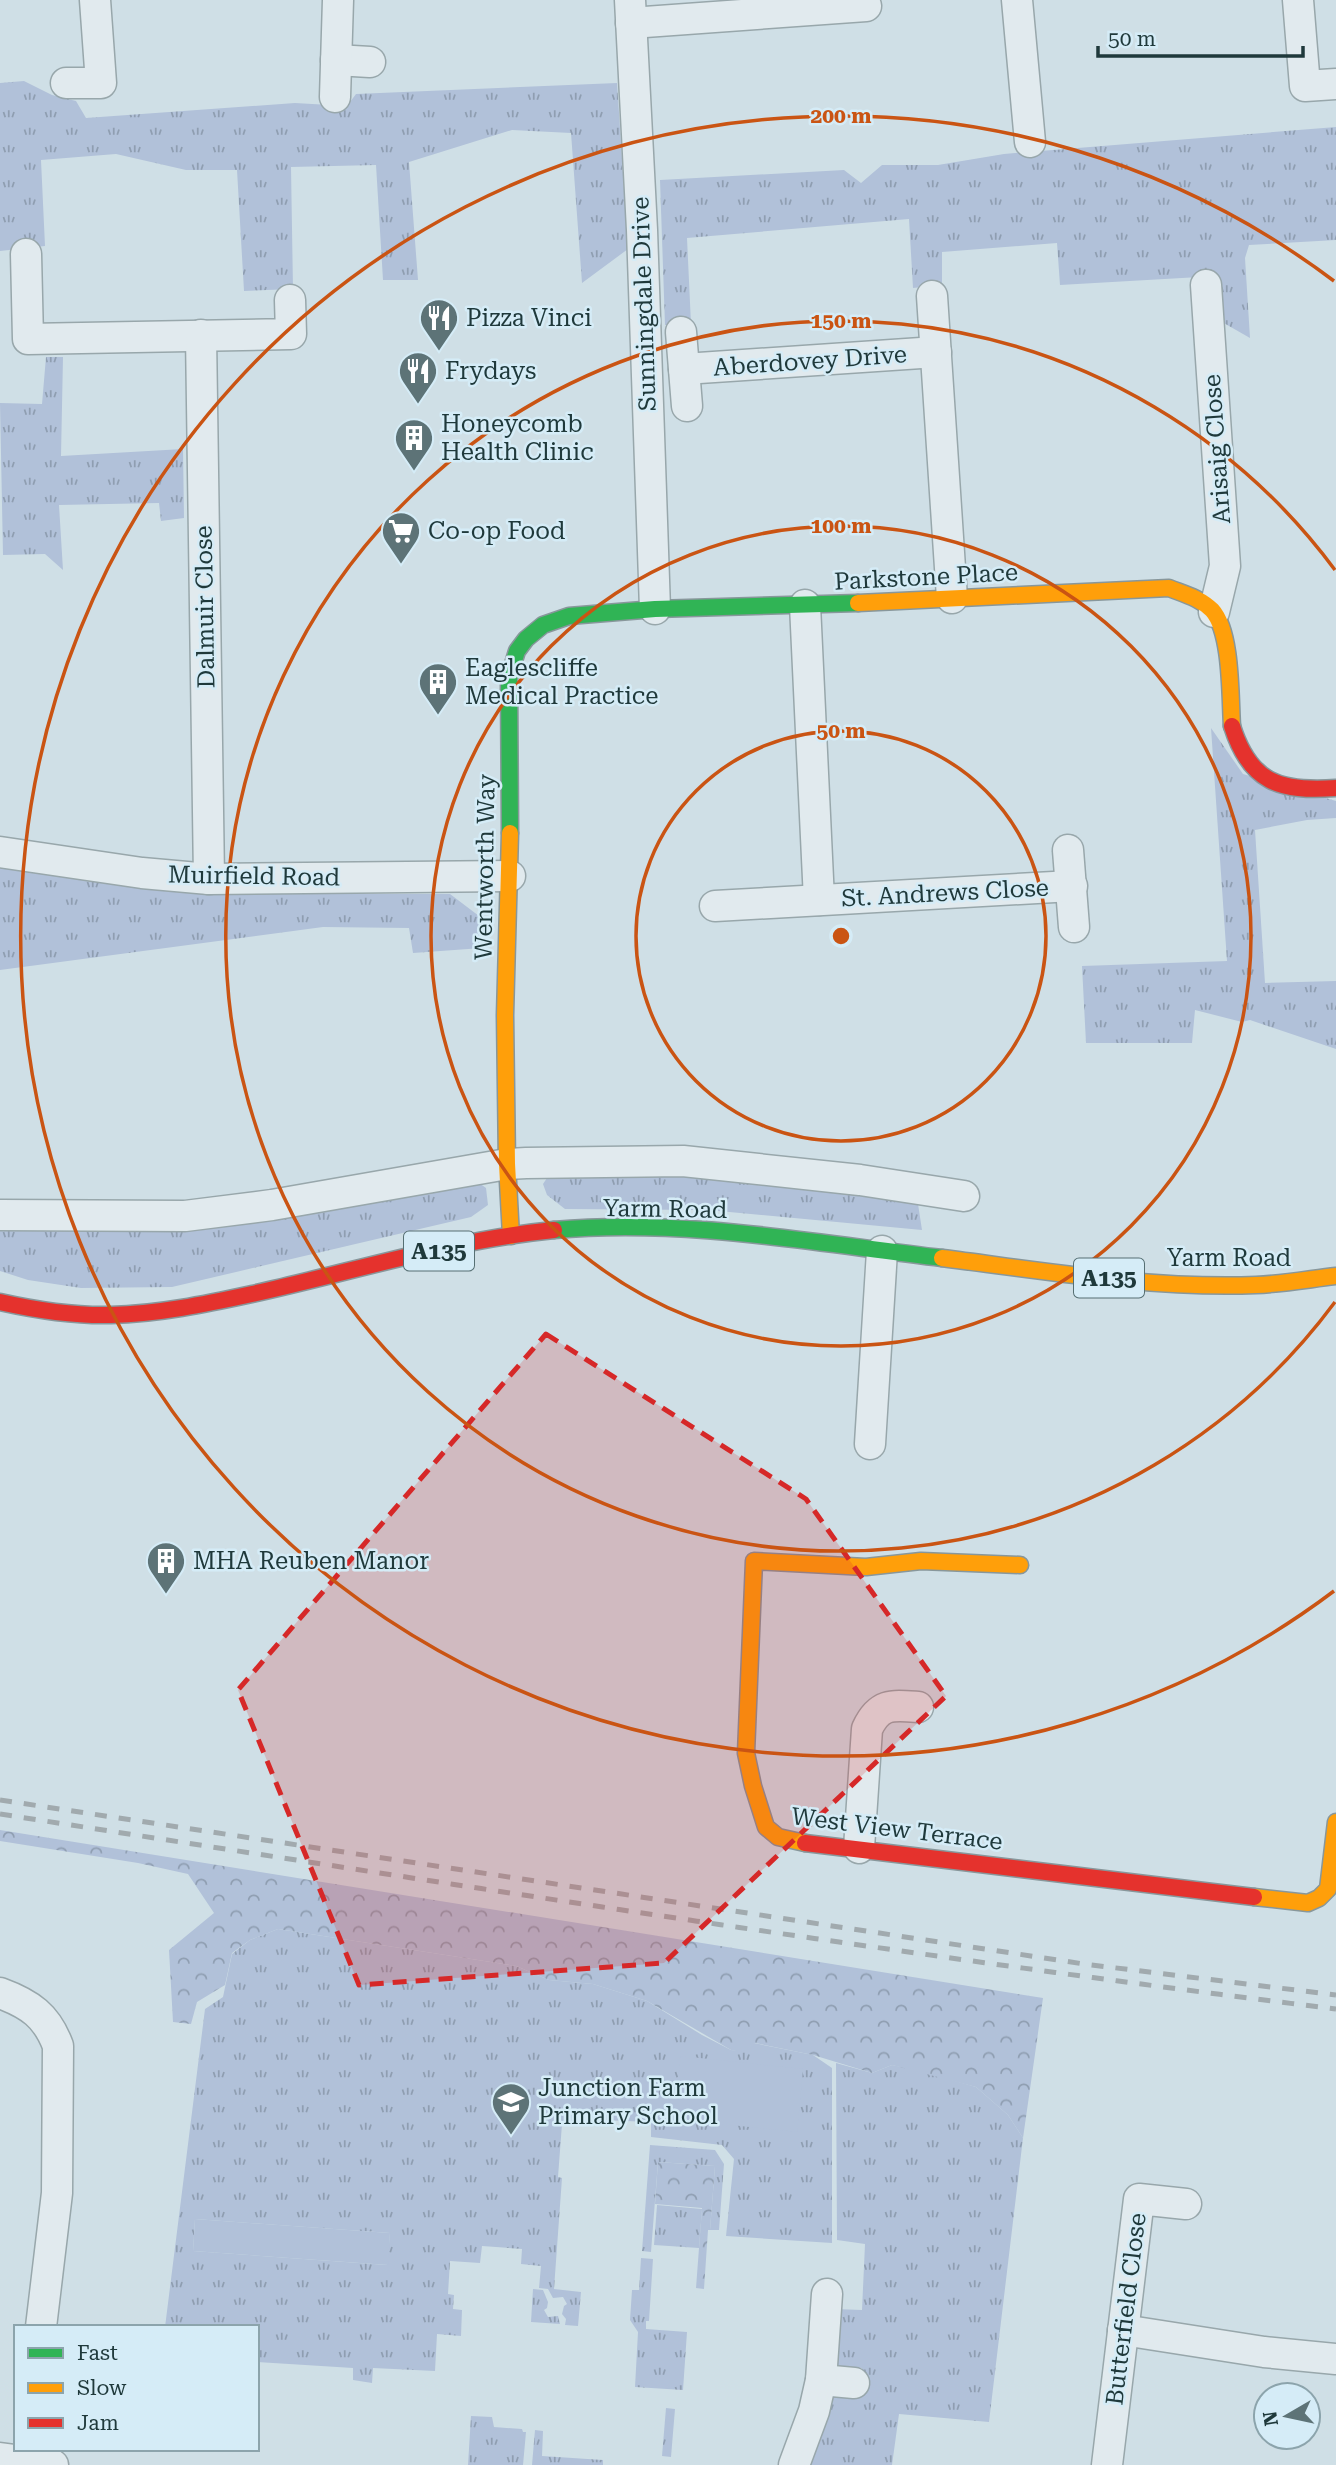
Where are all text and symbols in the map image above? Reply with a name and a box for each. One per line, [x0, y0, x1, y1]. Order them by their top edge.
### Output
scale bar [1098, 14, 1303, 58]
text: 50 m [1108, 27, 1156, 51]
text: 200 m [811, 104, 871, 128]
street label: Sunningdale Drive [626, 196, 662, 412]
restaurant icon: Pizza Vinci [418, 297, 460, 352]
place label: Pizza Vinci [466, 304, 592, 332]
text: 150 m [811, 309, 871, 333]
street label: Aberdovey Drive [712, 340, 908, 382]
restaurant icon: Frydays [397, 350, 439, 405]
place label: Frydays [445, 357, 536, 385]
street label: Arisaig Close [1198, 373, 1236, 525]
place label: Honeycomb Health Clinic [441, 410, 594, 466]
building icon: Honeycomb Health Clinic [393, 417, 435, 472]
supermarket icon: Co-op Food [380, 510, 422, 565]
text: 100 m [811, 514, 871, 538]
place label: Co-op Food [428, 517, 565, 545]
street label: Dalmuir Close [190, 525, 220, 689]
street label: Parkstone Place [833, 558, 1019, 596]
place label: Eaglescliffe Medical Practice [465, 654, 658, 710]
building icon: Eaglescliffe Medical Practice [417, 661, 459, 716]
text: 50 m [816, 719, 866, 743]
street label: Wentworth Way [469, 773, 501, 960]
street label: Muirfield Road [168, 860, 340, 892]
street label: St. Andrews Close [841, 874, 1049, 912]
centre of rings [829, 924, 853, 948]
street label: Yarm Road [603, 1194, 727, 1224]
road number: A135 [404, 1232, 474, 1270]
street label: Yarm Road [1167, 1244, 1291, 1272]
road number: A135 [1074, 1259, 1144, 1298]
building icon: MHA Reuben Manor [145, 1540, 187, 1595]
place label: MHA Reuben Manor [193, 1547, 429, 1575]
street label: West View Terrace [790, 1802, 1004, 1856]
place label: Junction Farm Primary School [538, 2074, 718, 2130]
school or university icon: Junction Farm Primary School [490, 2081, 532, 2136]
street label: Butterfield Close [1100, 2211, 1152, 2407]
legend [14, 2325, 259, 2451]
text: Fast [77, 2341, 118, 2365]
text: Slow [77, 2376, 127, 2400]
north arrow [1252, 2381, 1322, 2451]
text: N [1258, 2409, 1283, 2428]
text: Jam [77, 2411, 119, 2435]

